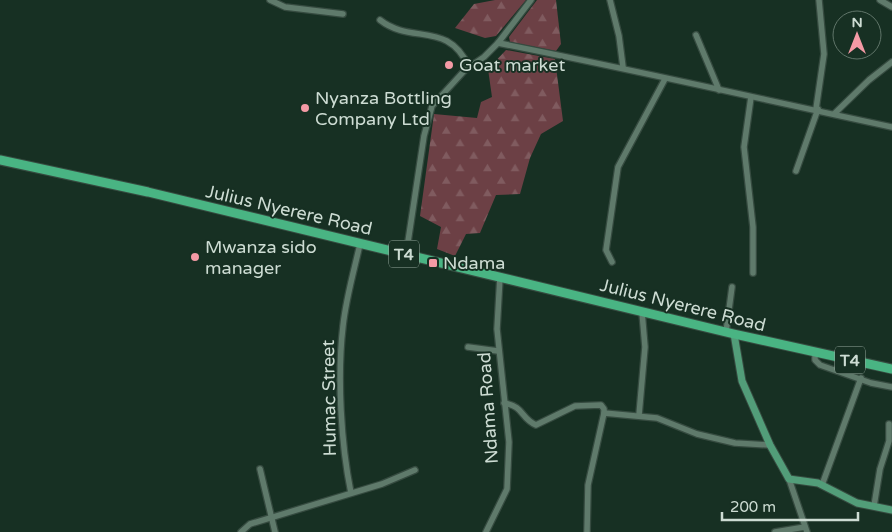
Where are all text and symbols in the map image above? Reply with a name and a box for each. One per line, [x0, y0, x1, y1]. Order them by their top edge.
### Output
north arrow [832, 10, 882, 60]
text: N [851, 14, 863, 31]
place label: Goat market [459, 54, 565, 76]
marker: Goat market [443, 59, 455, 71]
place label: Nyanza Bottling Company Ltd [315, 87, 452, 130]
marker: Nyanza Bottling Company Ltd [299, 102, 311, 114]
street label: Julius Nyerere Road [204, 180, 374, 240]
place label: Mwanza sido manager [205, 236, 317, 279]
road number: T4 [389, 240, 419, 268]
marker: Mwanza sido manager [189, 251, 201, 263]
place label: Ndama [443, 252, 505, 274]
marker: Ndama [427, 257, 439, 269]
street label: Julius Nyerere Road [598, 274, 768, 336]
street label: Humac Street [317, 339, 341, 457]
road number: T4 [835, 346, 865, 374]
street label: Ndama Road [473, 351, 503, 465]
scale bar [722, 490, 858, 522]
text: 200 m [730, 498, 776, 516]

